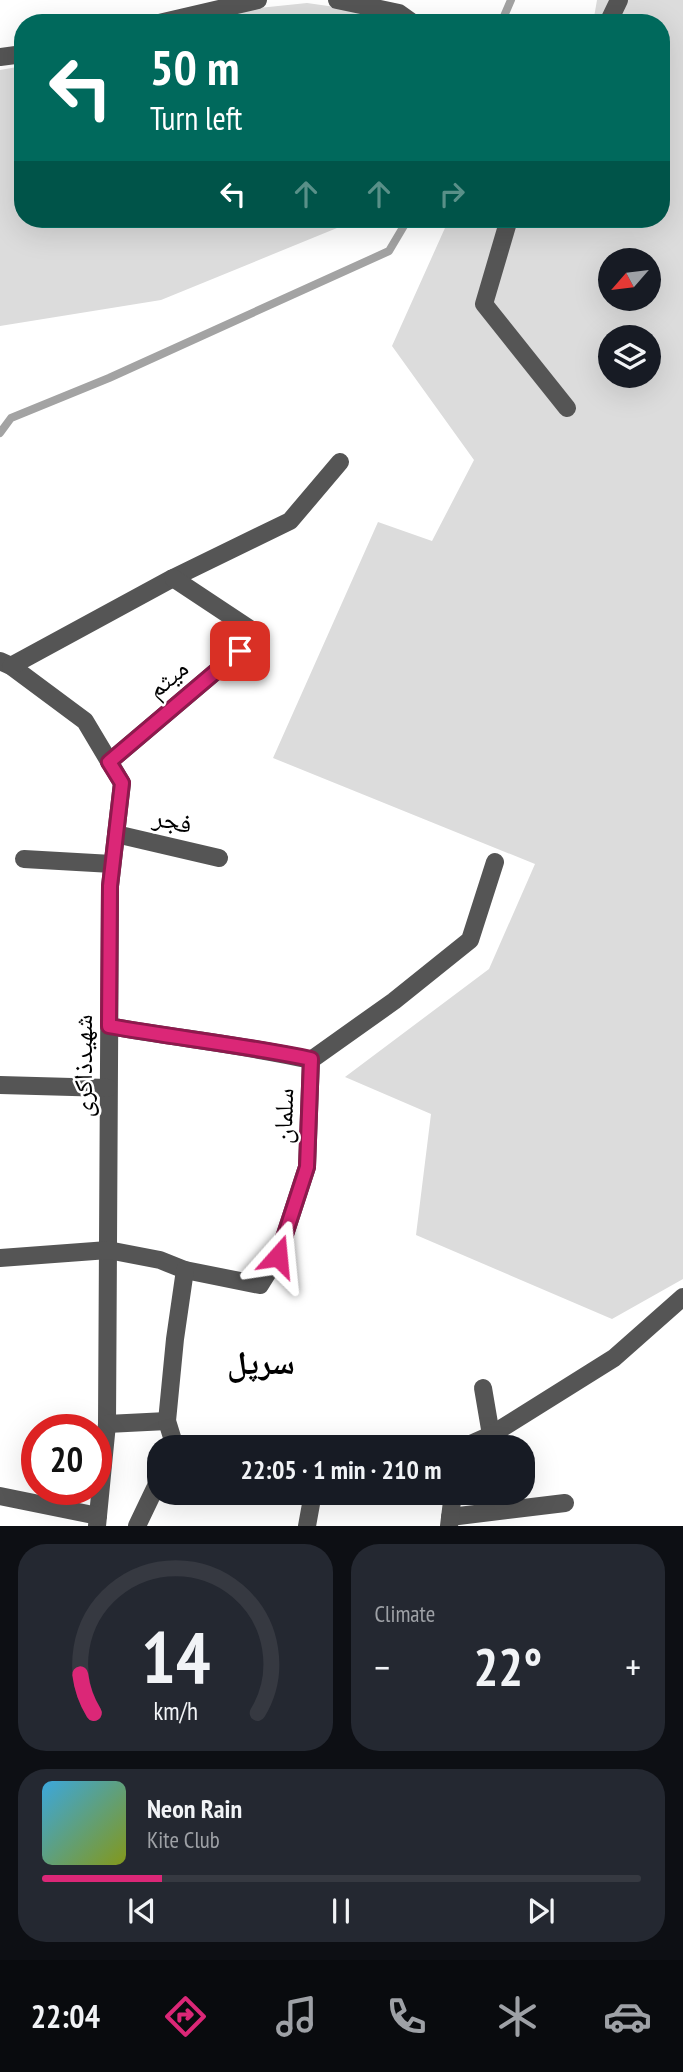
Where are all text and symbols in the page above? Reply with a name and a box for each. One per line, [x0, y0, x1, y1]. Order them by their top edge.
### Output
text: 50 m [150, 35, 239, 99]
icon: left [35, 42, 126, 133]
text: Turn left [150, 97, 242, 139]
icon: left [214, 175, 252, 213]
icon: ahead [287, 175, 325, 213]
icon: ahead [360, 175, 398, 213]
icon: right [433, 175, 471, 213]
north arrow [598, 248, 662, 312]
map controls [598, 248, 661, 388]
button: layers [598, 325, 661, 388]
pin [210, 621, 270, 681]
icon: arrive [221, 632, 259, 670]
street label: میثم [139, 651, 195, 706]
street label: فجر [149, 799, 196, 840]
street label: شهیدذاکری [66, 1014, 99, 1118]
street label: سلمان [266, 1087, 300, 1145]
position arrow [241, 1219, 315, 1293]
district label: سرپل [227, 1340, 295, 1383]
speed limit sign: 20 [21, 1414, 112, 1505]
text: 22:05 · 1 min · 210 m [241, 1453, 441, 1486]
text: Climate [375, 1599, 435, 1628]
text: 14 [140, 1610, 210, 1704]
text: 22° [473, 1633, 542, 1700]
text: − [375, 1642, 390, 1691]
text: + [625, 1642, 641, 1691]
text: km/h [153, 1695, 197, 1727]
text: Neon Rain [147, 1792, 242, 1825]
text: Kite Club [147, 1825, 220, 1854]
icon: previous [123, 1892, 161, 1930]
icon: pause [322, 1892, 360, 1930]
icon: next [522, 1892, 560, 1930]
icon: directions [161, 1992, 210, 2041]
icon: music [272, 1992, 321, 2041]
icon: phone [382, 1992, 431, 2041]
icon: climate [493, 1992, 542, 2041]
icon: car [603, 1992, 652, 2041]
text: 22:04 [31, 1995, 100, 2037]

